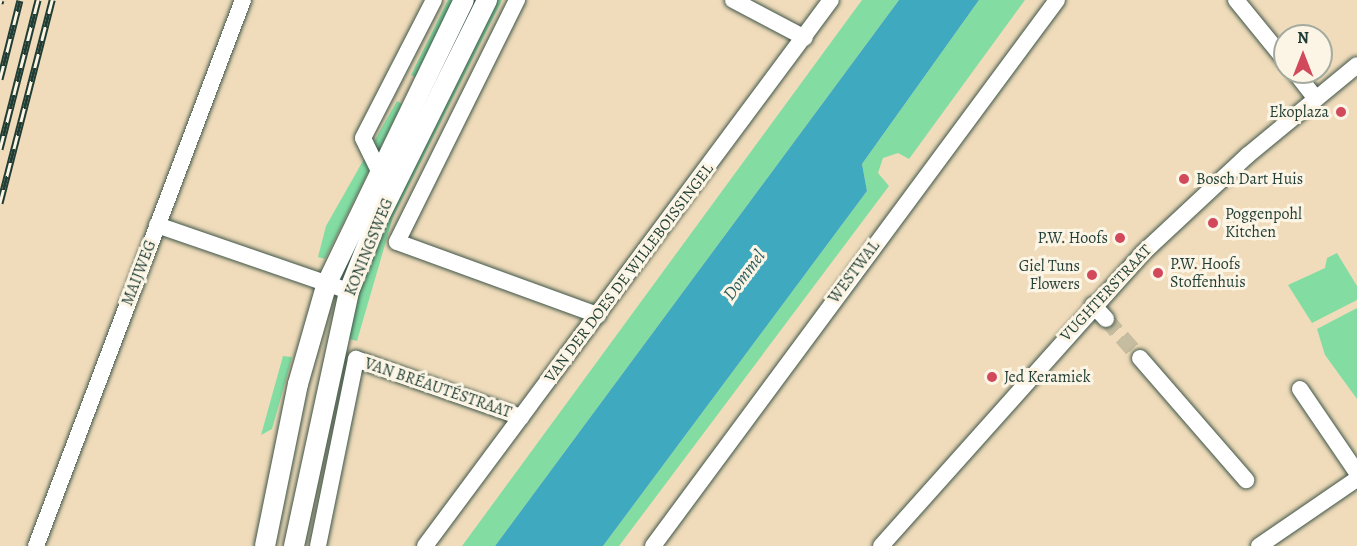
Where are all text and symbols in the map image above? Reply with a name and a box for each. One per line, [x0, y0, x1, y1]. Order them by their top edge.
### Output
north arrow [1273, 24, 1333, 84]
text: N [1297, 27, 1309, 49]
place label: Ekoplaza [1269, 102, 1329, 122]
marker: Ekoplaza [1334, 105, 1348, 119]
street label: VAN DER DOES DE WILLEBOISSINGEL [540, 160, 718, 386]
place label: Bosch Dart Huis [1196, 169, 1303, 189]
marker: Bosch Dart Huis [1177, 172, 1191, 186]
street label: KONINGSWEG [341, 195, 397, 299]
place label: Poggenpohl Kitchen [1225, 204, 1302, 242]
marker: Poggenpohl Kitchen [1206, 216, 1220, 230]
place label: P.W. Hoofs [1037, 228, 1108, 248]
marker: P.W. Hoofs [1113, 231, 1127, 245]
street label: WESTWAL [824, 237, 884, 307]
street label: MAIJWEG [118, 238, 160, 308]
street label: VUGHTERSTRAAT [1056, 241, 1156, 345]
water label: Dommel [718, 246, 770, 304]
place label: P.W. Hoofs Stoffenhuis [1170, 254, 1246, 292]
place label: Giel Tuns Flowers [1019, 256, 1080, 294]
marker: P.W. Hoofs Stoffenhuis [1151, 266, 1165, 280]
marker: Giel Tuns Flowers [1085, 268, 1099, 282]
street label: VAN BRÉAUTÉSTRAAT [362, 354, 514, 422]
place label: Jed Keramiek [1004, 367, 1091, 387]
marker: Jed Keramiek [985, 370, 999, 384]

